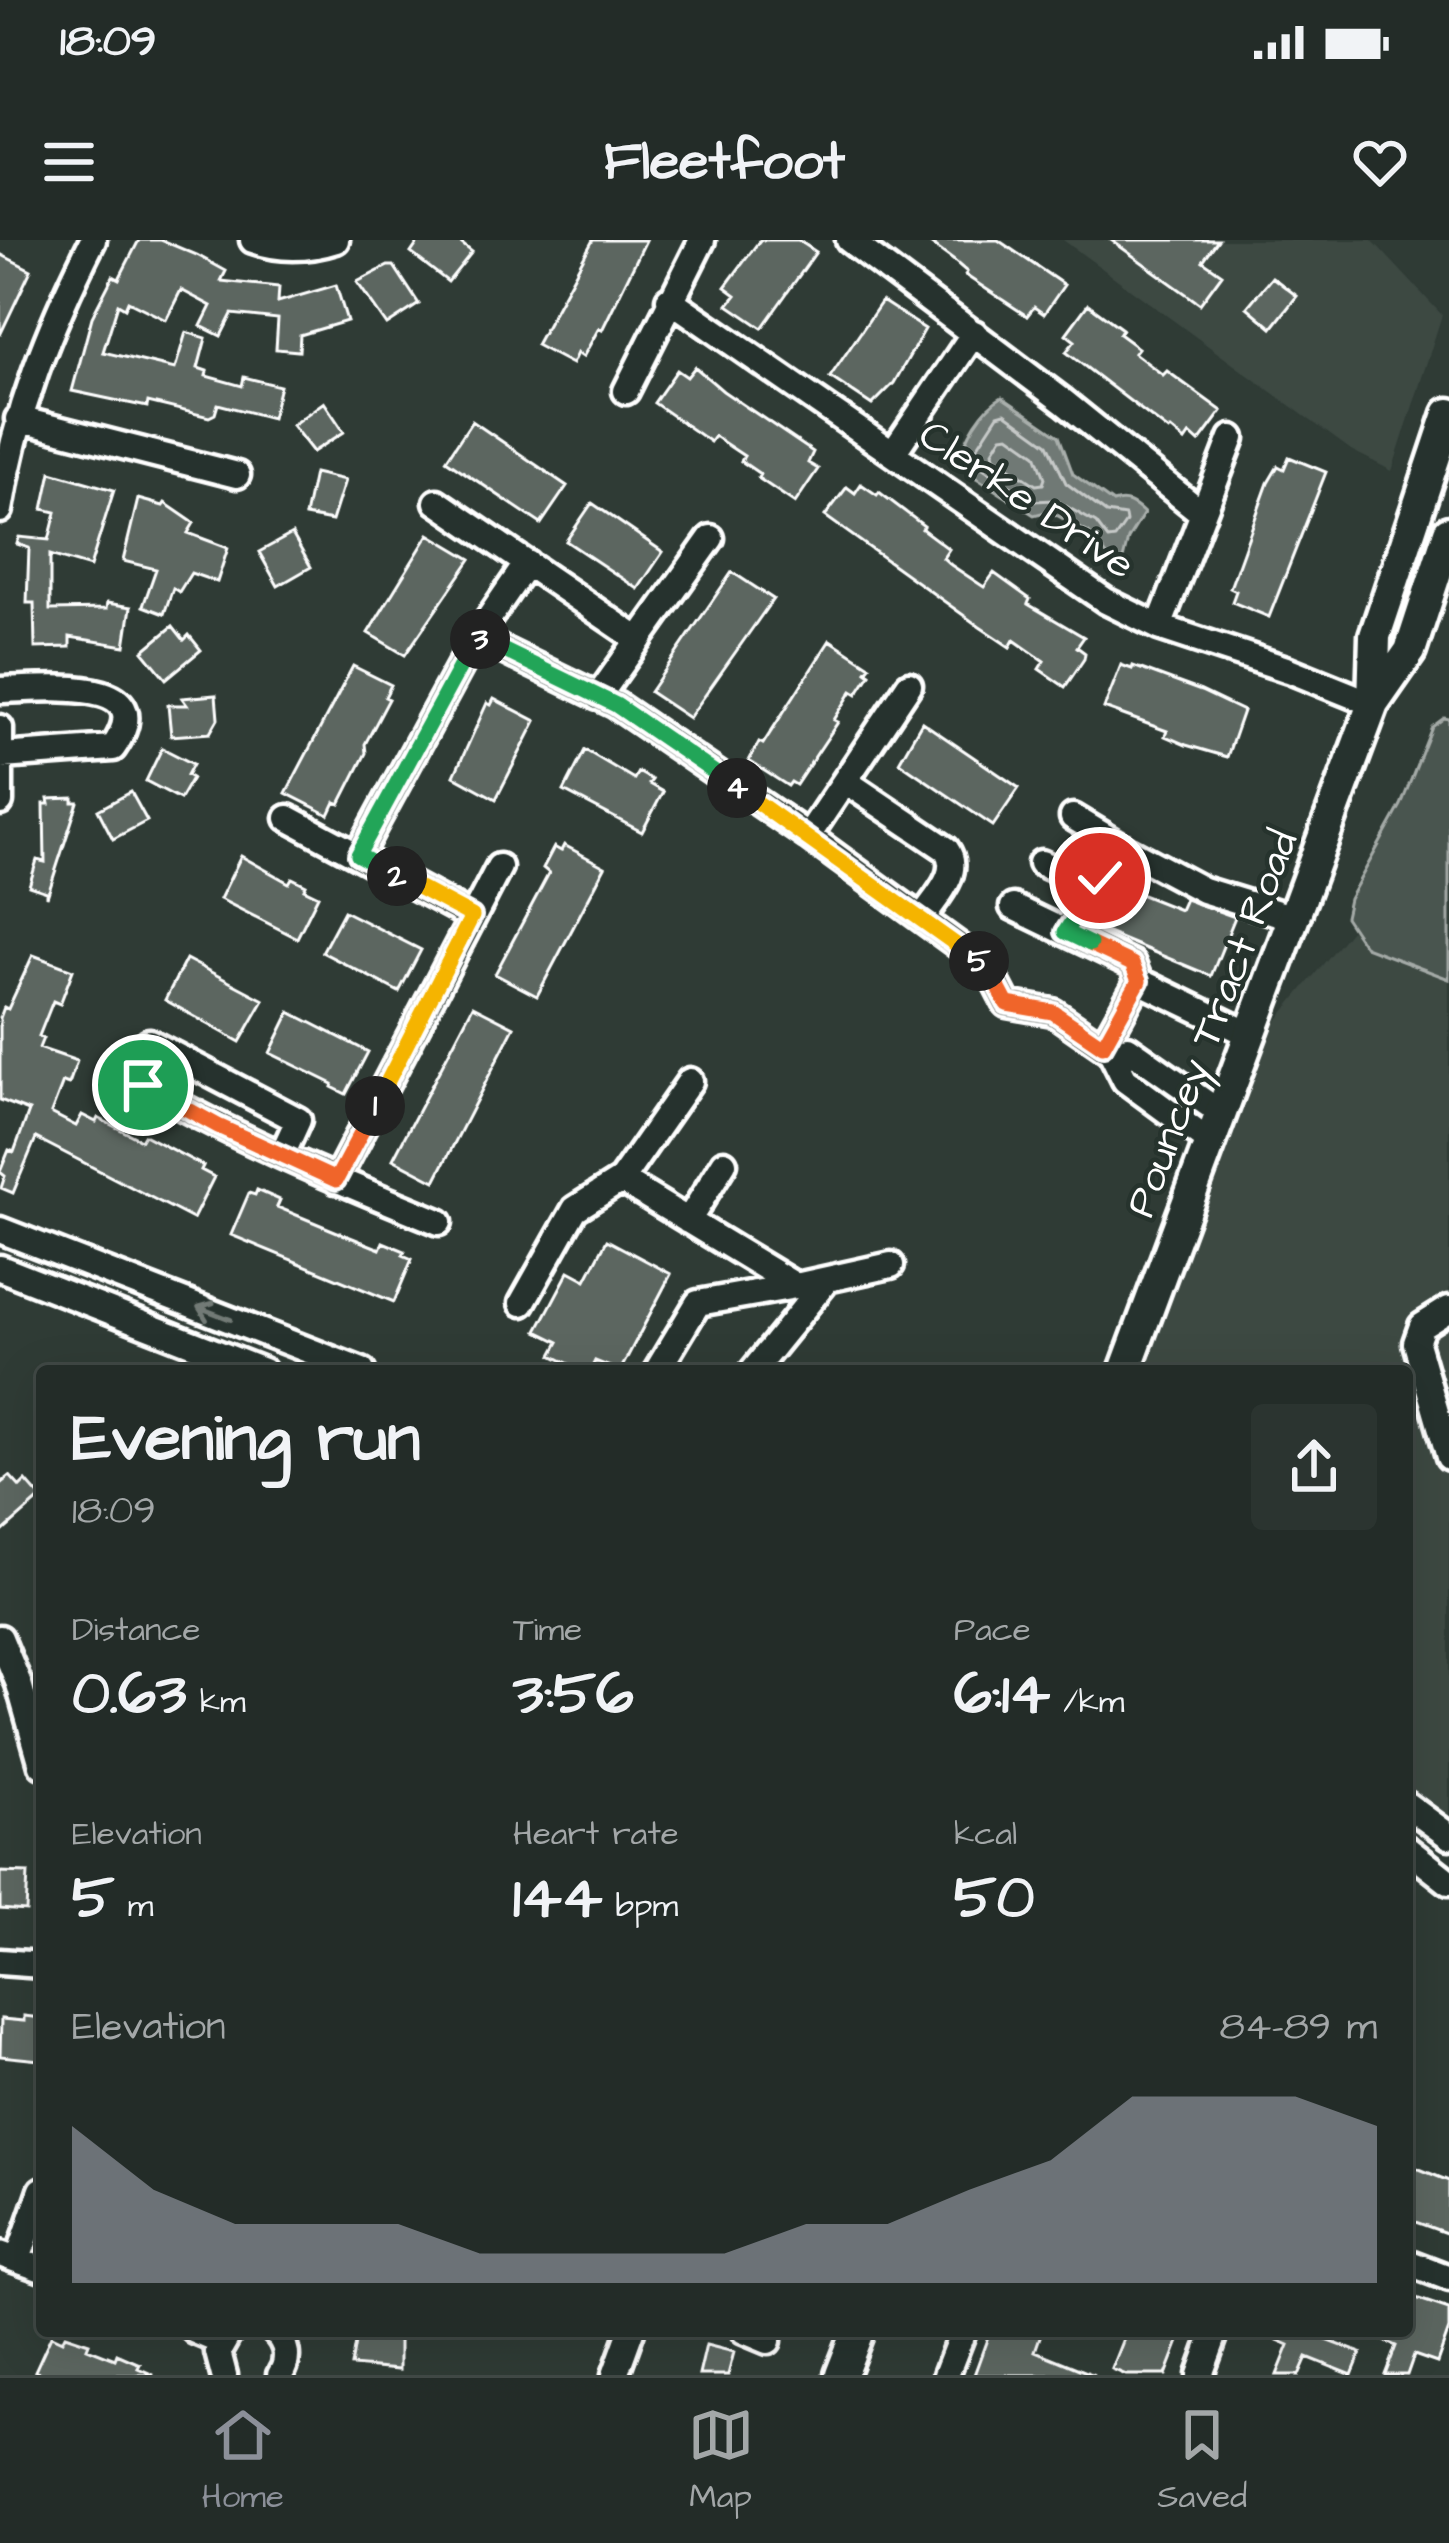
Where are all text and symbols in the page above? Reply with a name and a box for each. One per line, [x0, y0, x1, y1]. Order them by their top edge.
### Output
text: 18:09 [60, 11, 156, 73]
text: Fleetfoot [604, 125, 845, 200]
icon: menu [36, 129, 102, 195]
icon: heart [1347, 129, 1413, 195]
street label: Clerke Drive [907, 407, 1146, 594]
pin: 3 [450, 609, 510, 669]
text: 3 [472, 616, 488, 662]
pin: 4 [707, 758, 767, 818]
text: 4 [726, 765, 748, 811]
street label: Pouncey Tract Road [1112, 823, 1314, 1226]
pin [1049, 827, 1151, 929]
icon: check [1067, 845, 1133, 911]
pin: 2 [367, 846, 427, 906]
text: 2 [388, 853, 406, 899]
pin: 5 [949, 931, 1009, 991]
text: 5 [967, 938, 991, 984]
pin [92, 1034, 194, 1136]
icon: arrive [110, 1052, 176, 1118]
pin: 1 [345, 1076, 405, 1136]
text: 1 [373, 1083, 377, 1129]
one-way arrow [196, 1301, 233, 1322]
text: Evening run [72, 1394, 420, 1486]
button: share [1251, 1404, 1377, 1530]
text: 18:09 [72, 1485, 156, 1539]
text: Distance [72, 1607, 200, 1653]
text: Time [513, 1607, 582, 1653]
text: Pace [954, 1607, 1031, 1653]
text: 0.63 [72, 1653, 186, 1736]
text: 3:56 [513, 1653, 634, 1736]
text: 6:14 [954, 1653, 1050, 1736]
text: km [186, 1679, 246, 1725]
text: /km [1050, 1679, 1124, 1725]
text: Elevation [72, 1811, 202, 1857]
text: Heart rate [513, 1811, 679, 1857]
text: kcal [954, 1811, 1017, 1857]
text: 5 [72, 1857, 114, 1940]
text: 144 [513, 1857, 602, 1940]
text: 50 [954, 1857, 1034, 1940]
text: m [114, 1883, 153, 1929]
text: bpm [602, 1883, 678, 1929]
text: Elevation [72, 2001, 226, 2055]
text: 84–89 m [1220, 2001, 1377, 2055]
tab: Home [202, 2402, 284, 2520]
tab: Map [688, 2402, 754, 2520]
tab: Saved [1157, 2402, 1247, 2520]

